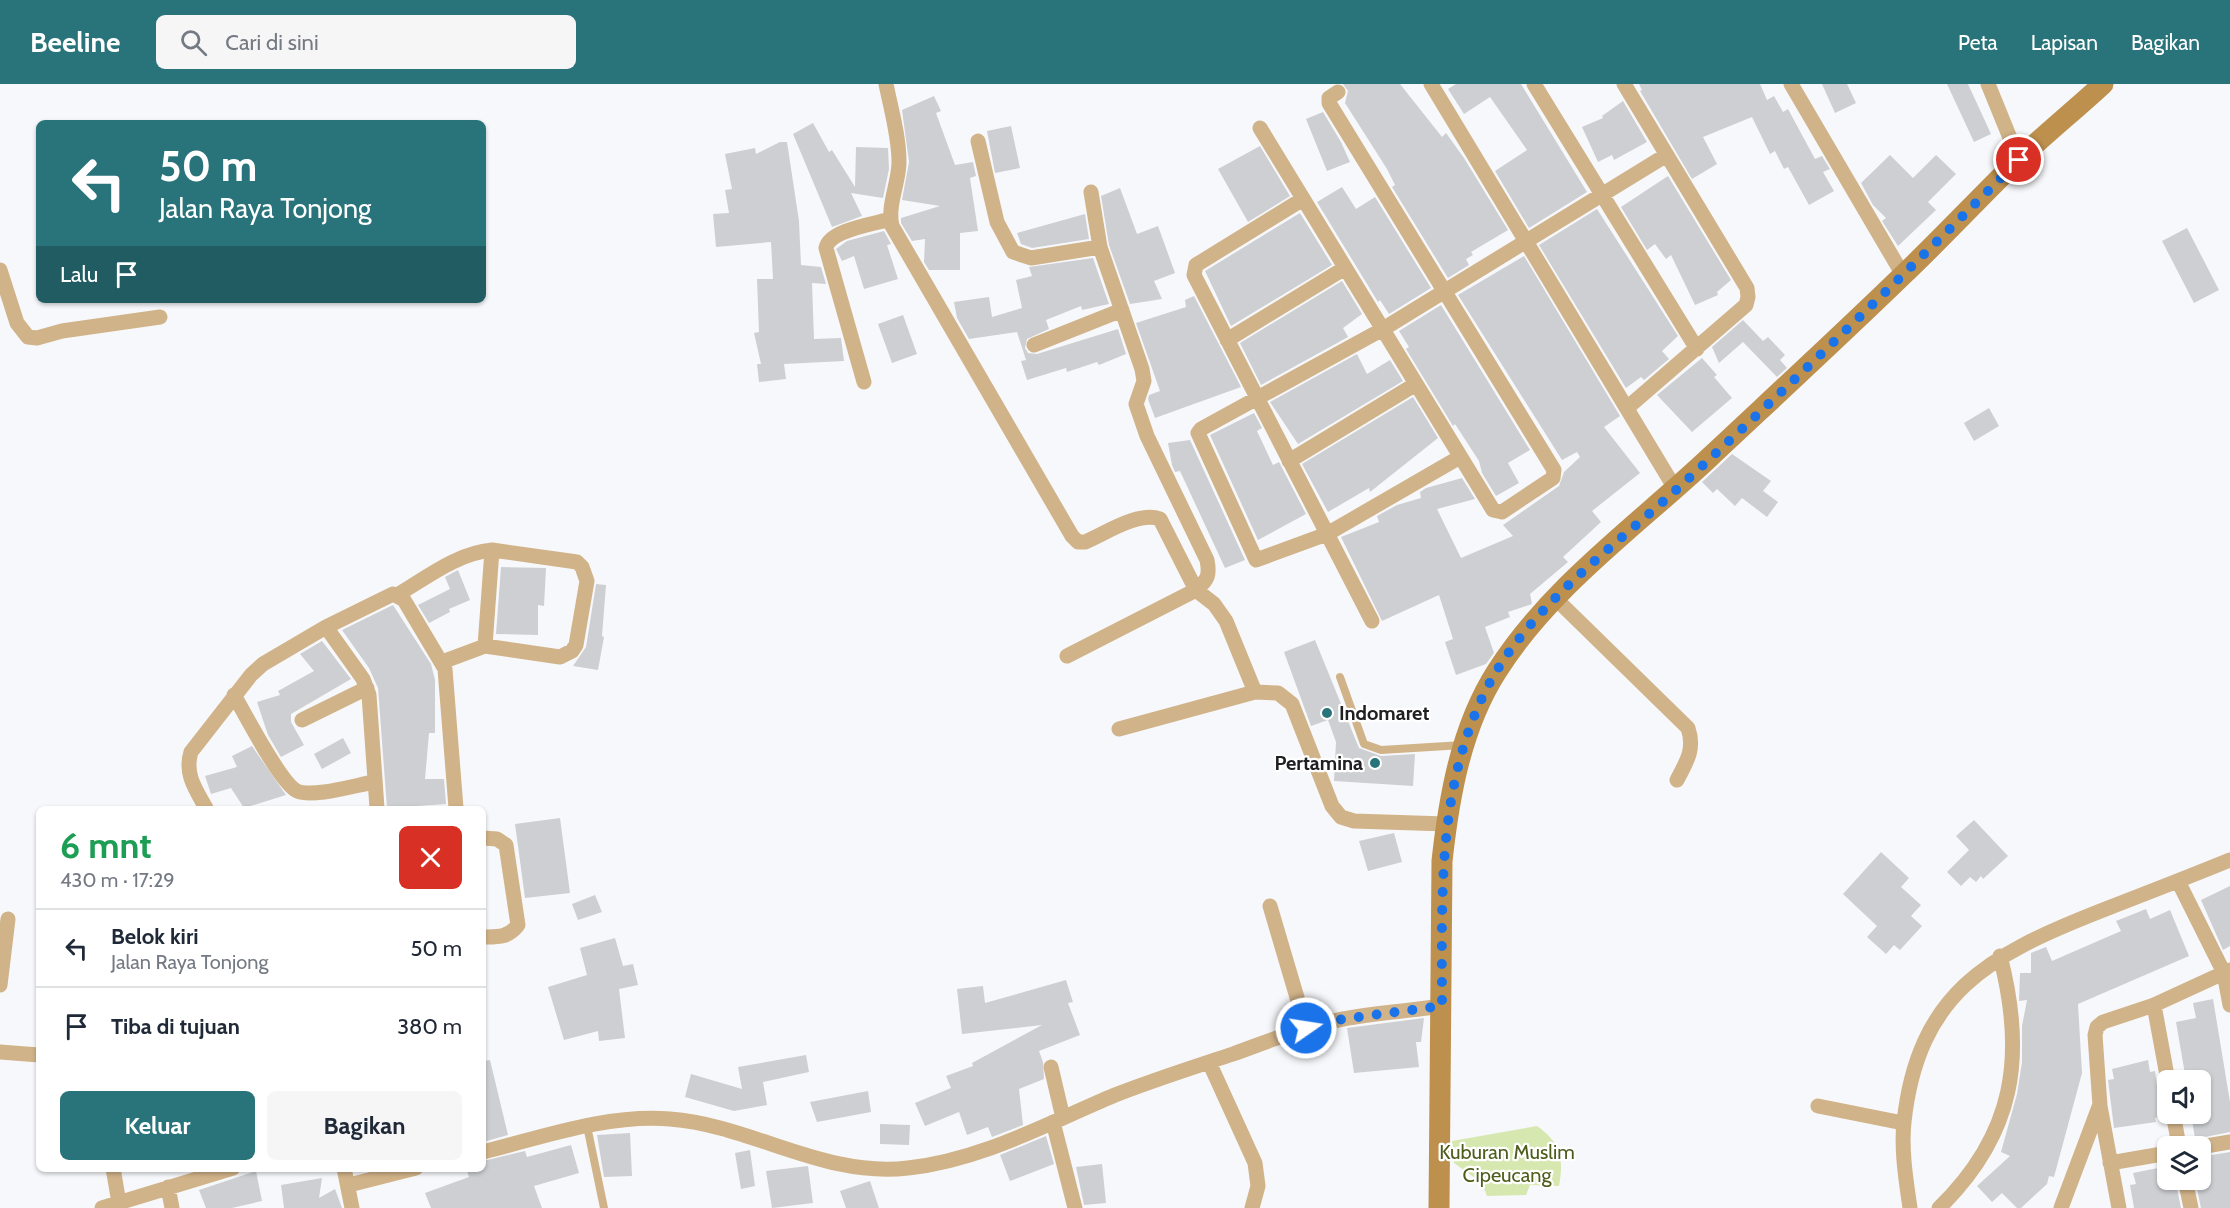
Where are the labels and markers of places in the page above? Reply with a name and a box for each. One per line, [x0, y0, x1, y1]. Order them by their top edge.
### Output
pin [1993, 134, 2044, 185]
place label: Indomaret [1339, 701, 1429, 725]
marker: Indomaret [1320, 706, 1334, 720]
place label: Pertamina [1274, 751, 1363, 775]
marker: Pertamina [1368, 756, 1382, 770]

